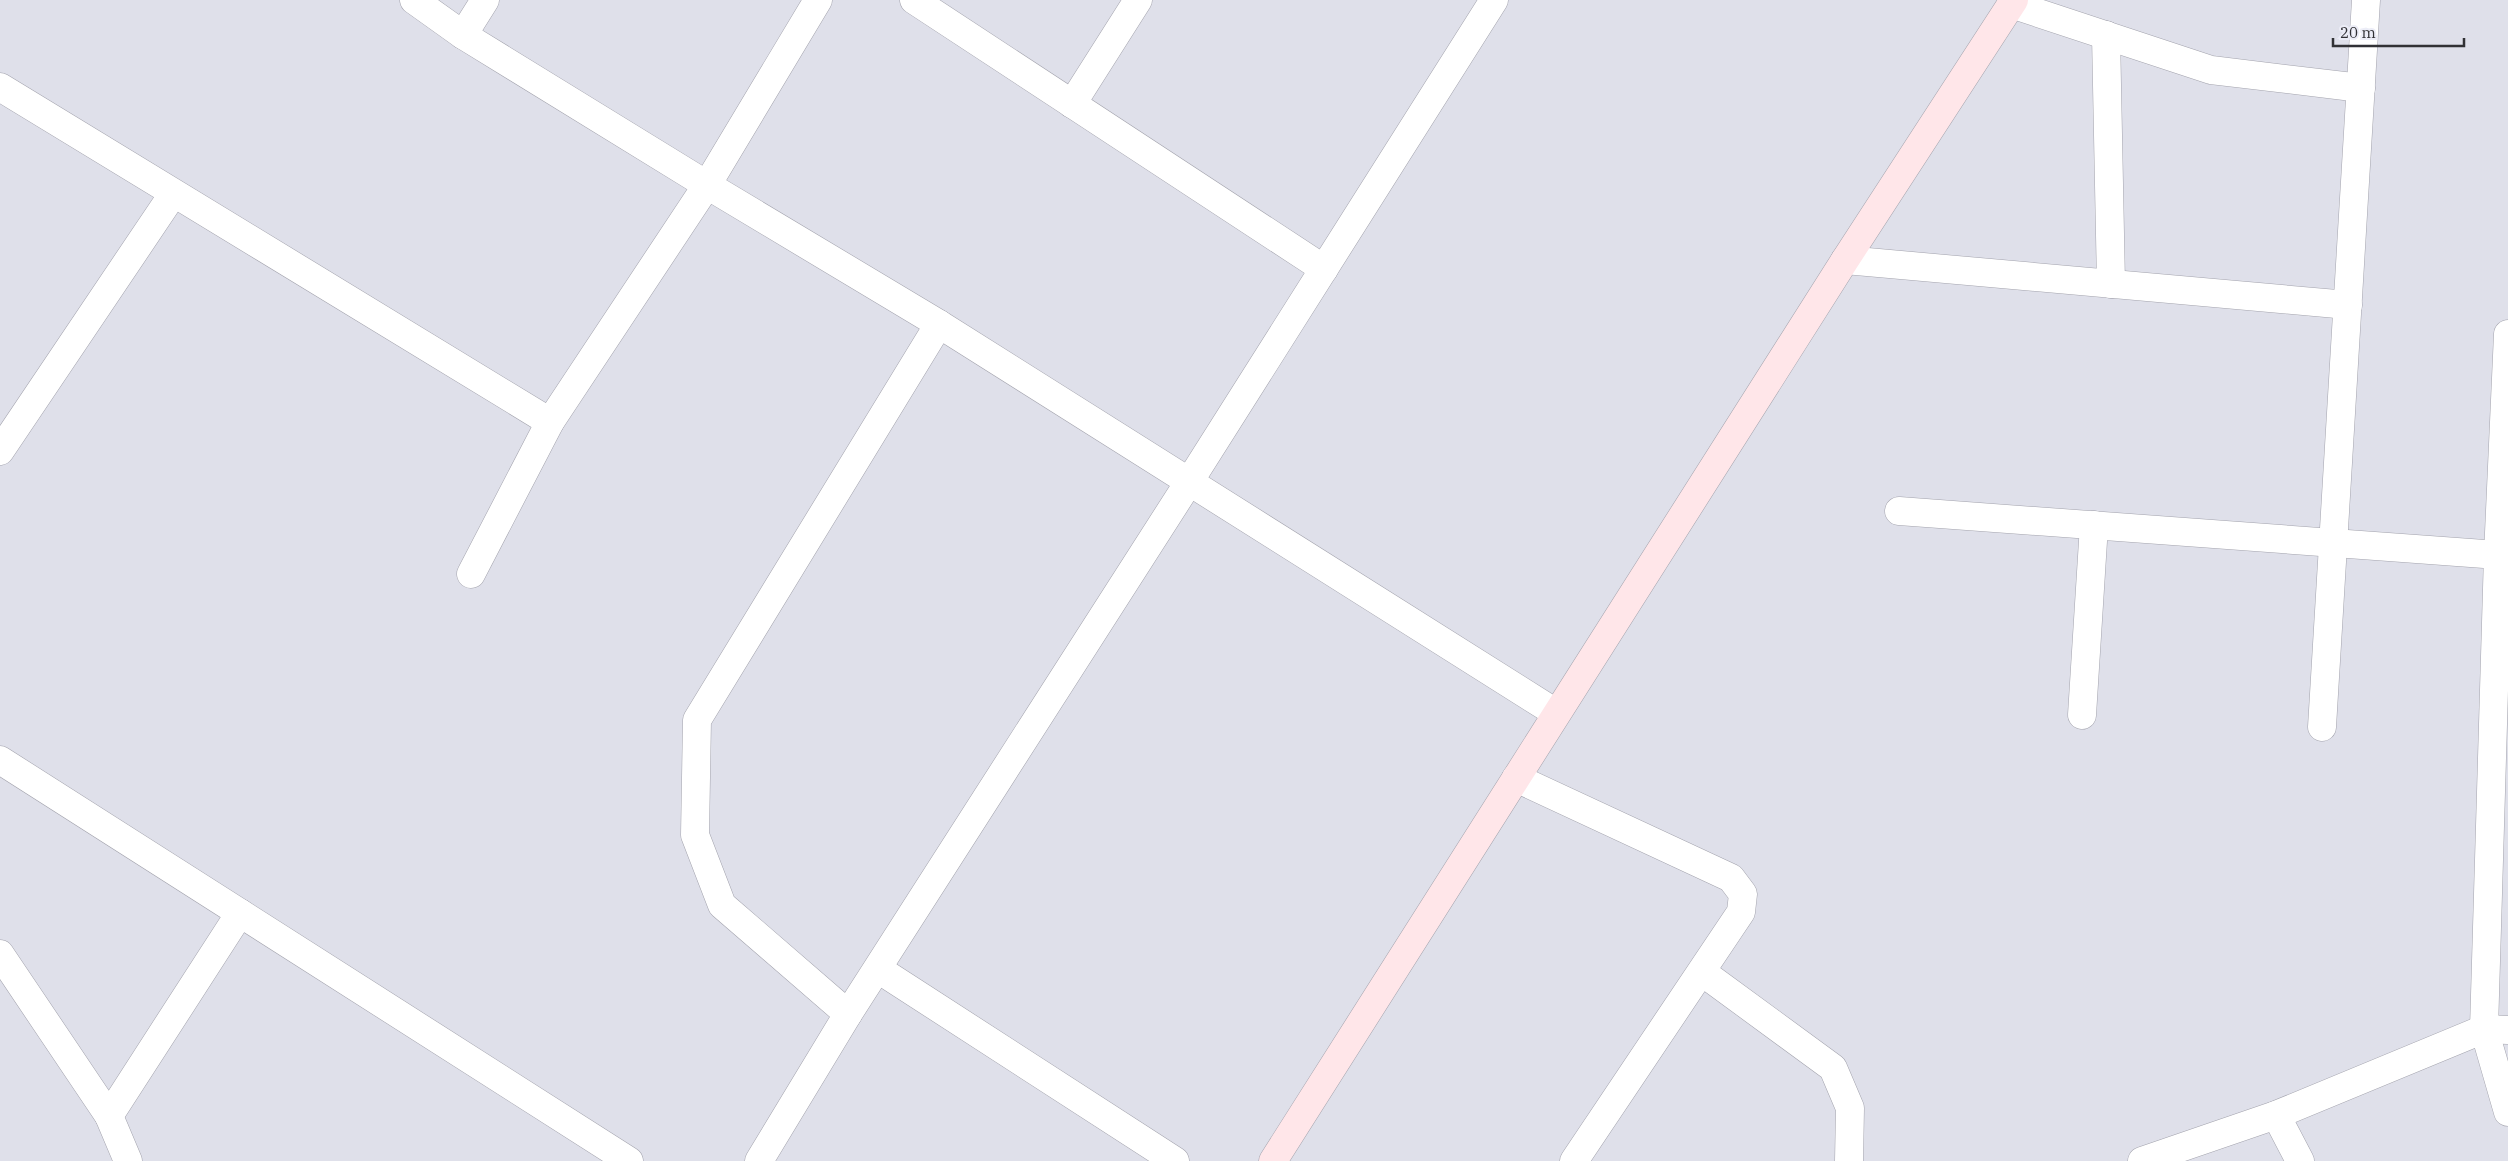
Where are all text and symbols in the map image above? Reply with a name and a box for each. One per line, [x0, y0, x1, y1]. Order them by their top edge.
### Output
scale bar [2333, 15, 2464, 47]
text: 20 m [2340, 23, 2376, 42]

